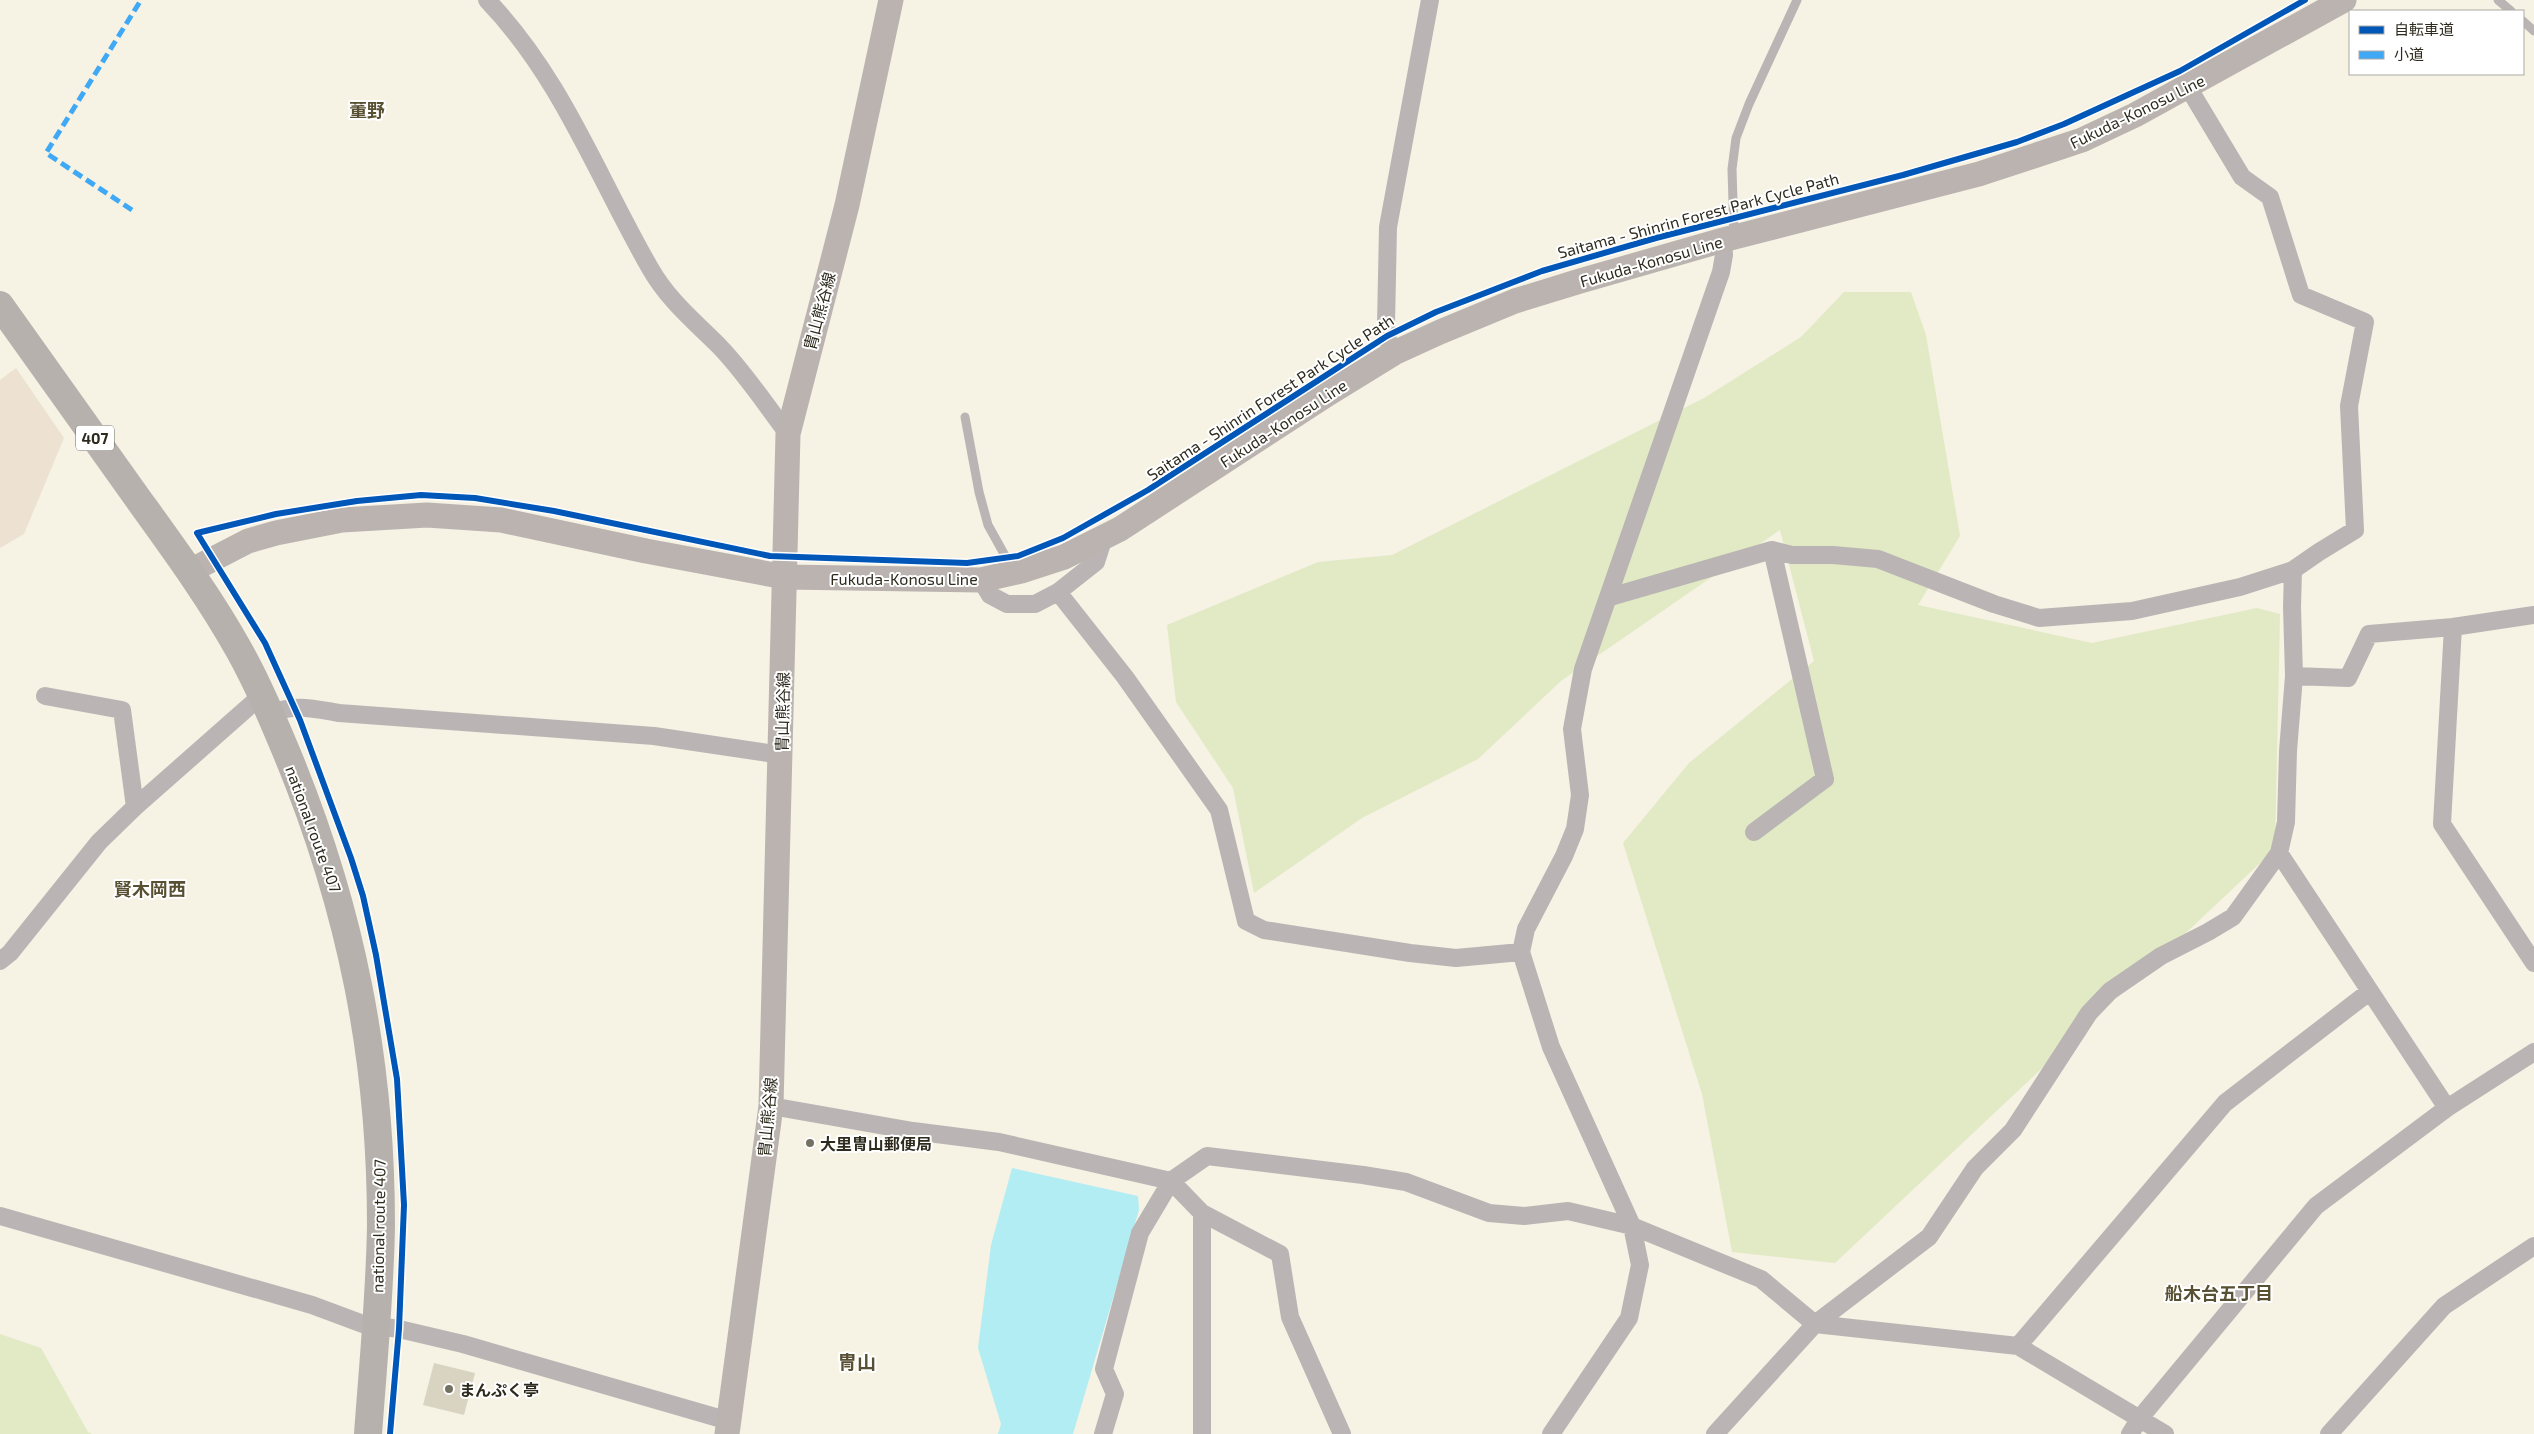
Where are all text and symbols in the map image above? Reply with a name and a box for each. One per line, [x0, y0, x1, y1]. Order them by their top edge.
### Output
legend [2349, 10, 2524, 75]
text: 自転車道 [2394, 20, 2454, 38]
text: 小道 [2394, 45, 2424, 63]
street label: Fukuda-Konosu Line [2067, 70, 2207, 152]
district label: 董野 [349, 99, 385, 121]
street label: Saitama - Shinrin Forest Park Cycle Path [1555, 168, 1841, 262]
street label: Fukuda-Konosu Line [1577, 232, 1725, 290]
street label: 胄山熊谷線 [799, 270, 839, 352]
street label: Saitama - Shinrin Forest Park Cycle Path [1143, 310, 1397, 484]
street label: Fukuda-Konosu Line [1216, 375, 1350, 471]
road number: 407 [76, 426, 114, 450]
street label: Fukuda-Konosu Line [830, 569, 978, 588]
street label: 胄山熊谷線 [772, 672, 792, 752]
street label: national route 407 [282, 763, 346, 895]
district label: 賢木岡西 [114, 878, 186, 900]
street label: 胄山熊谷線 [754, 1076, 780, 1158]
place label: 大里冑山郵便局 [820, 1134, 932, 1153]
marker: 大里冑山郵便局 [804, 1137, 816, 1149]
street label: national route 407 [367, 1159, 389, 1293]
district label: 船木台五丁目 [2165, 1282, 2273, 1304]
district label: 冑山 [838, 1350, 876, 1373]
place label: まんぷく亭 [459, 1380, 539, 1399]
marker: まんぷく亭 [443, 1383, 455, 1395]

